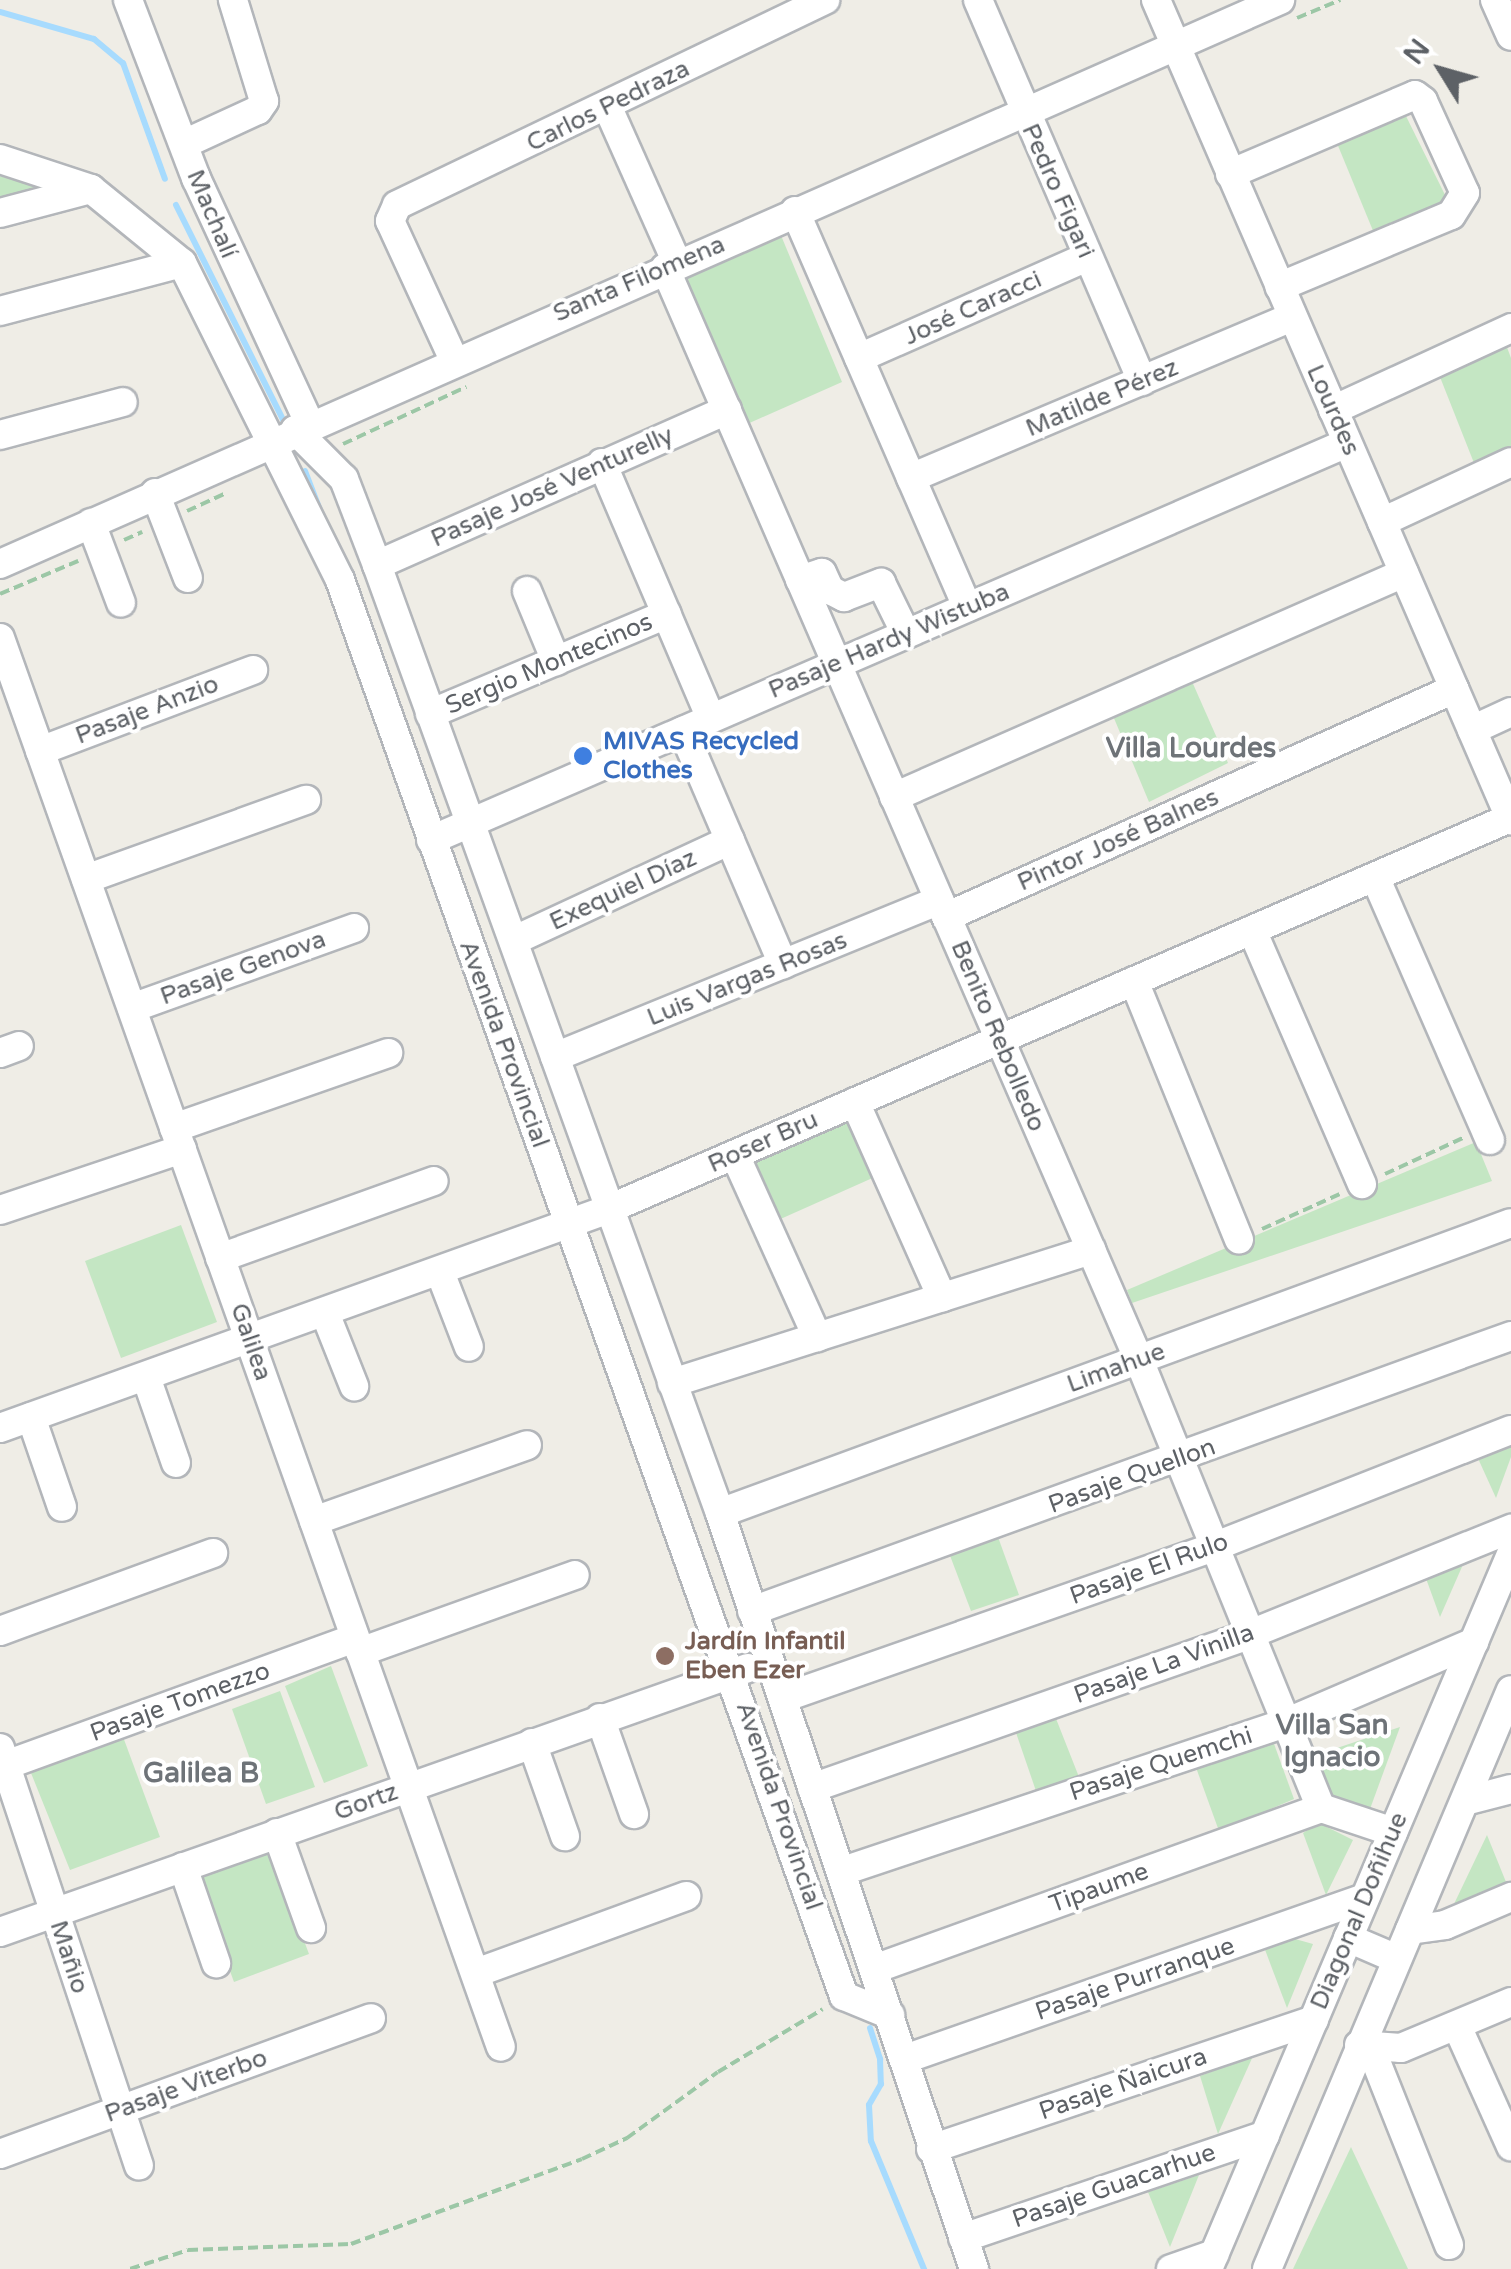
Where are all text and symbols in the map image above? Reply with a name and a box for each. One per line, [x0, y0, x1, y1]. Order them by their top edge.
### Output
north arrow [1391, 20, 1491, 120]
text: N [1397, 33, 1437, 71]
street label: Carlos Pedraza [522, 54, 694, 158]
street label: Pedro Figari [1015, 119, 1101, 263]
street label: Machalí [180, 165, 244, 263]
street label: Santa Filomena [549, 229, 729, 329]
street label: José Caracci [900, 264, 1046, 352]
street label: Matilde Pérez [1021, 352, 1183, 444]
street label: Lourdes [1300, 360, 1366, 460]
street label: Pasaje José Venturelly [426, 420, 678, 554]
street label: Pasaje Hardy Wistuba [764, 577, 1014, 705]
street label: Sergio Montecinos [441, 607, 657, 721]
street label: Pasaje Anzio [71, 669, 223, 751]
place label: MIVAS Recycled Clothes [603, 727, 799, 786]
district label: Villa Lourdes [1106, 731, 1276, 765]
marker: MIVAS Recycled Clothes [572, 745, 594, 767]
street label: Pintor José Balnes [1013, 782, 1223, 898]
street label: Exequiel Díaz [545, 843, 701, 937]
street label: Pasaje Genova [156, 924, 330, 1012]
street label: Luis Vargas Rosas [643, 925, 851, 1033]
street label: Avenida Provincial [453, 936, 555, 1152]
street label: Benito Rebolledo [944, 936, 1052, 1136]
street label: Roser Bru [703, 1104, 823, 1180]
street label: Galilea [224, 1299, 278, 1385]
street label: Limahue [1063, 1336, 1169, 1400]
street label: Pasaje Quellon [1044, 1432, 1220, 1520]
street label: Pasaje El Rulo [1066, 1526, 1232, 1612]
street label: Pasaje La Vinilla [1070, 1618, 1258, 1710]
place label: Jardín Infantil Eben Ezer [685, 1627, 846, 1686]
marker: Jardín Infantil Eben Ezer [654, 1645, 676, 1667]
street label: Pasaje Tomezzo [86, 1656, 274, 1748]
street label: Avenida Provincial [729, 1698, 829, 1914]
district label: Villa San Ignacio [1275, 1708, 1389, 1774]
street label: Pasaje Quemchi [1066, 1720, 1256, 1808]
district label: Galilea B [143, 1756, 259, 1790]
street label: Gortz [330, 1777, 402, 1827]
street label: Diagonal Doñihue [1304, 1808, 1414, 2014]
street label: Tipaume [1045, 1856, 1153, 1920]
street label: Mañio [43, 1917, 95, 1997]
street label: Pasaje Purranque [1031, 1931, 1239, 2027]
street label: Pasaje Ñaicura [1035, 2041, 1211, 2127]
street label: Pasaje Viterbo [101, 2043, 271, 2129]
street label: Pasaje Guacarhue [1008, 2137, 1220, 2235]

